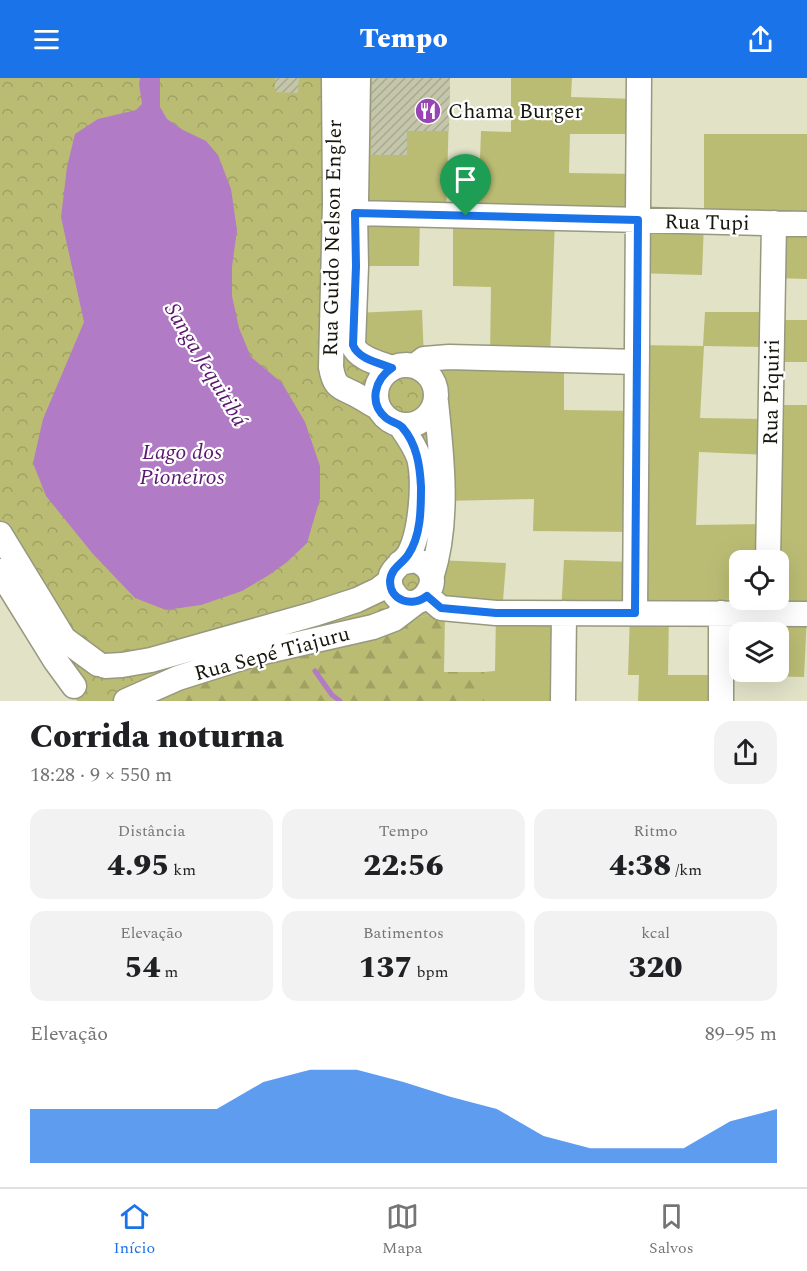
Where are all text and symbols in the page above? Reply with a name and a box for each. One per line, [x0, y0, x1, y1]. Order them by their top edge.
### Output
text: Tempo [359, 18, 448, 60]
icon: menu [30, 23, 63, 56]
icon: share [744, 23, 777, 56]
restaurant icon: Chama Burger [413, 96, 443, 126]
place label: Chama Burger [448, 96, 583, 128]
street label: Rua Guido Nelson Engler [315, 119, 351, 357]
pin [440, 154, 491, 216]
icon: arrive [449, 163, 482, 196]
street label: Rua Tupi [664, 206, 750, 240]
water label: Sanga Jequitibá [156, 296, 256, 434]
street label: Rua Piquiri [755, 339, 789, 445]
water label: Lago dos Pioneiros [140, 436, 225, 494]
map controls [729, 550, 789, 682]
button: locate [729, 550, 789, 610]
street label: Rua Sepé Tiajuru [191, 618, 354, 690]
button: layers [729, 622, 789, 682]
text: Corrida noturna [30, 712, 284, 762]
button: share [714, 721, 777, 784]
text: 18:28 · 9 × 550 m [30, 760, 172, 790]
text: Distância [118, 819, 185, 843]
text: Tempo [379, 819, 428, 843]
text: Ritmo [634, 819, 677, 843]
text: 4.95 [107, 843, 169, 889]
text: 22:56 [363, 843, 444, 889]
text: 4:38 [609, 843, 671, 889]
text: km [169, 858, 196, 882]
text: /km [671, 858, 702, 882]
text: Elevação [120, 921, 183, 945]
text: Batimentos [363, 921, 444, 945]
text: kcal [641, 921, 670, 945]
text: 54 [125, 945, 161, 991]
text: 137 [359, 945, 413, 991]
text: 320 [629, 945, 683, 991]
text: m [161, 960, 178, 984]
text: bpm [413, 960, 448, 984]
text: Elevação [30, 1019, 108, 1049]
text: 89–95 m [705, 1019, 777, 1049]
tab: Início [113, 1200, 155, 1260]
tab: Mapa [382, 1200, 422, 1260]
tab: Salvos [649, 1200, 694, 1260]

